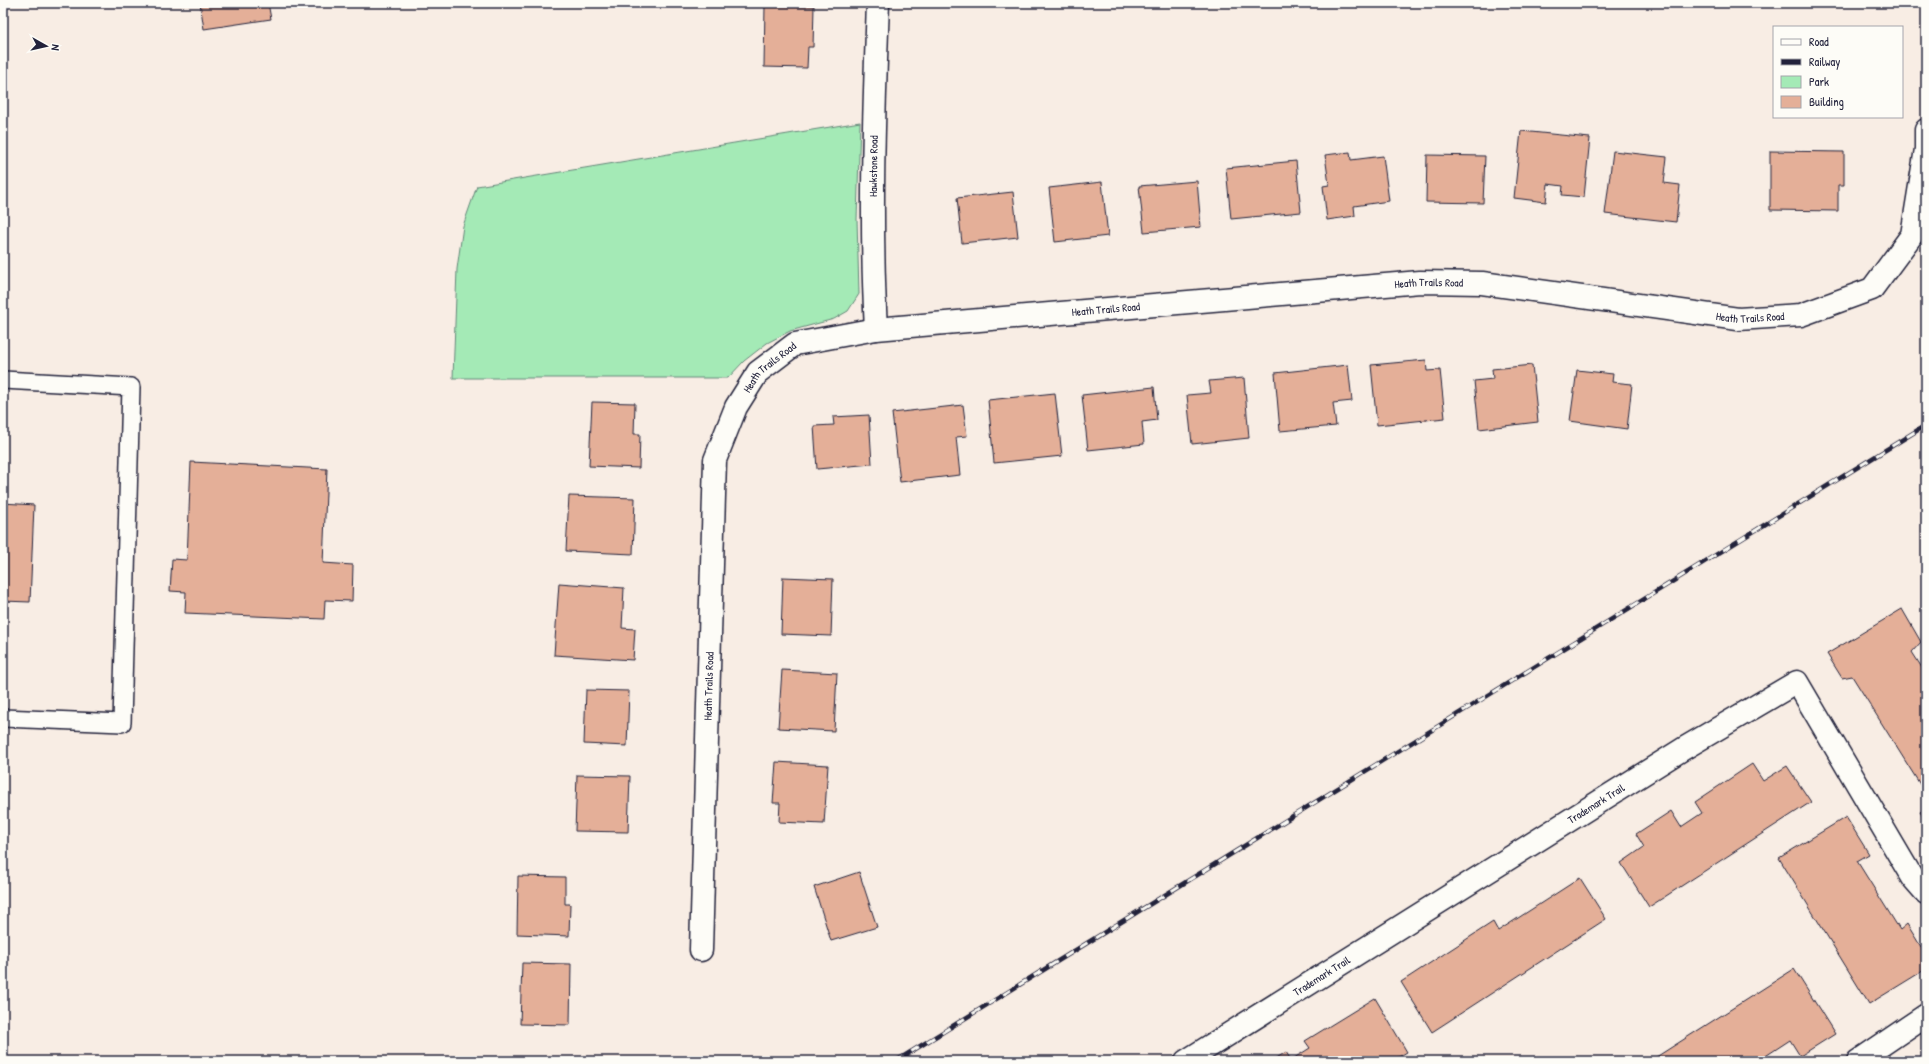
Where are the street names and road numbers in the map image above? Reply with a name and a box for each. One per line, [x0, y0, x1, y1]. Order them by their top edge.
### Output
street label: Hawkstone Road [866, 134, 881, 197]
street label: Heath Trails Road [1394, 275, 1464, 291]
street label: Heath Trails Road [1071, 299, 1141, 319]
street label: Heath Trails Road [1715, 309, 1786, 326]
street label: Heath Trails Road [740, 338, 799, 395]
street label: Heath Trails Road [701, 651, 717, 721]
street label: Trademark Trail [1565, 781, 1627, 827]
street label: Trademark Trail [1290, 953, 1353, 999]

